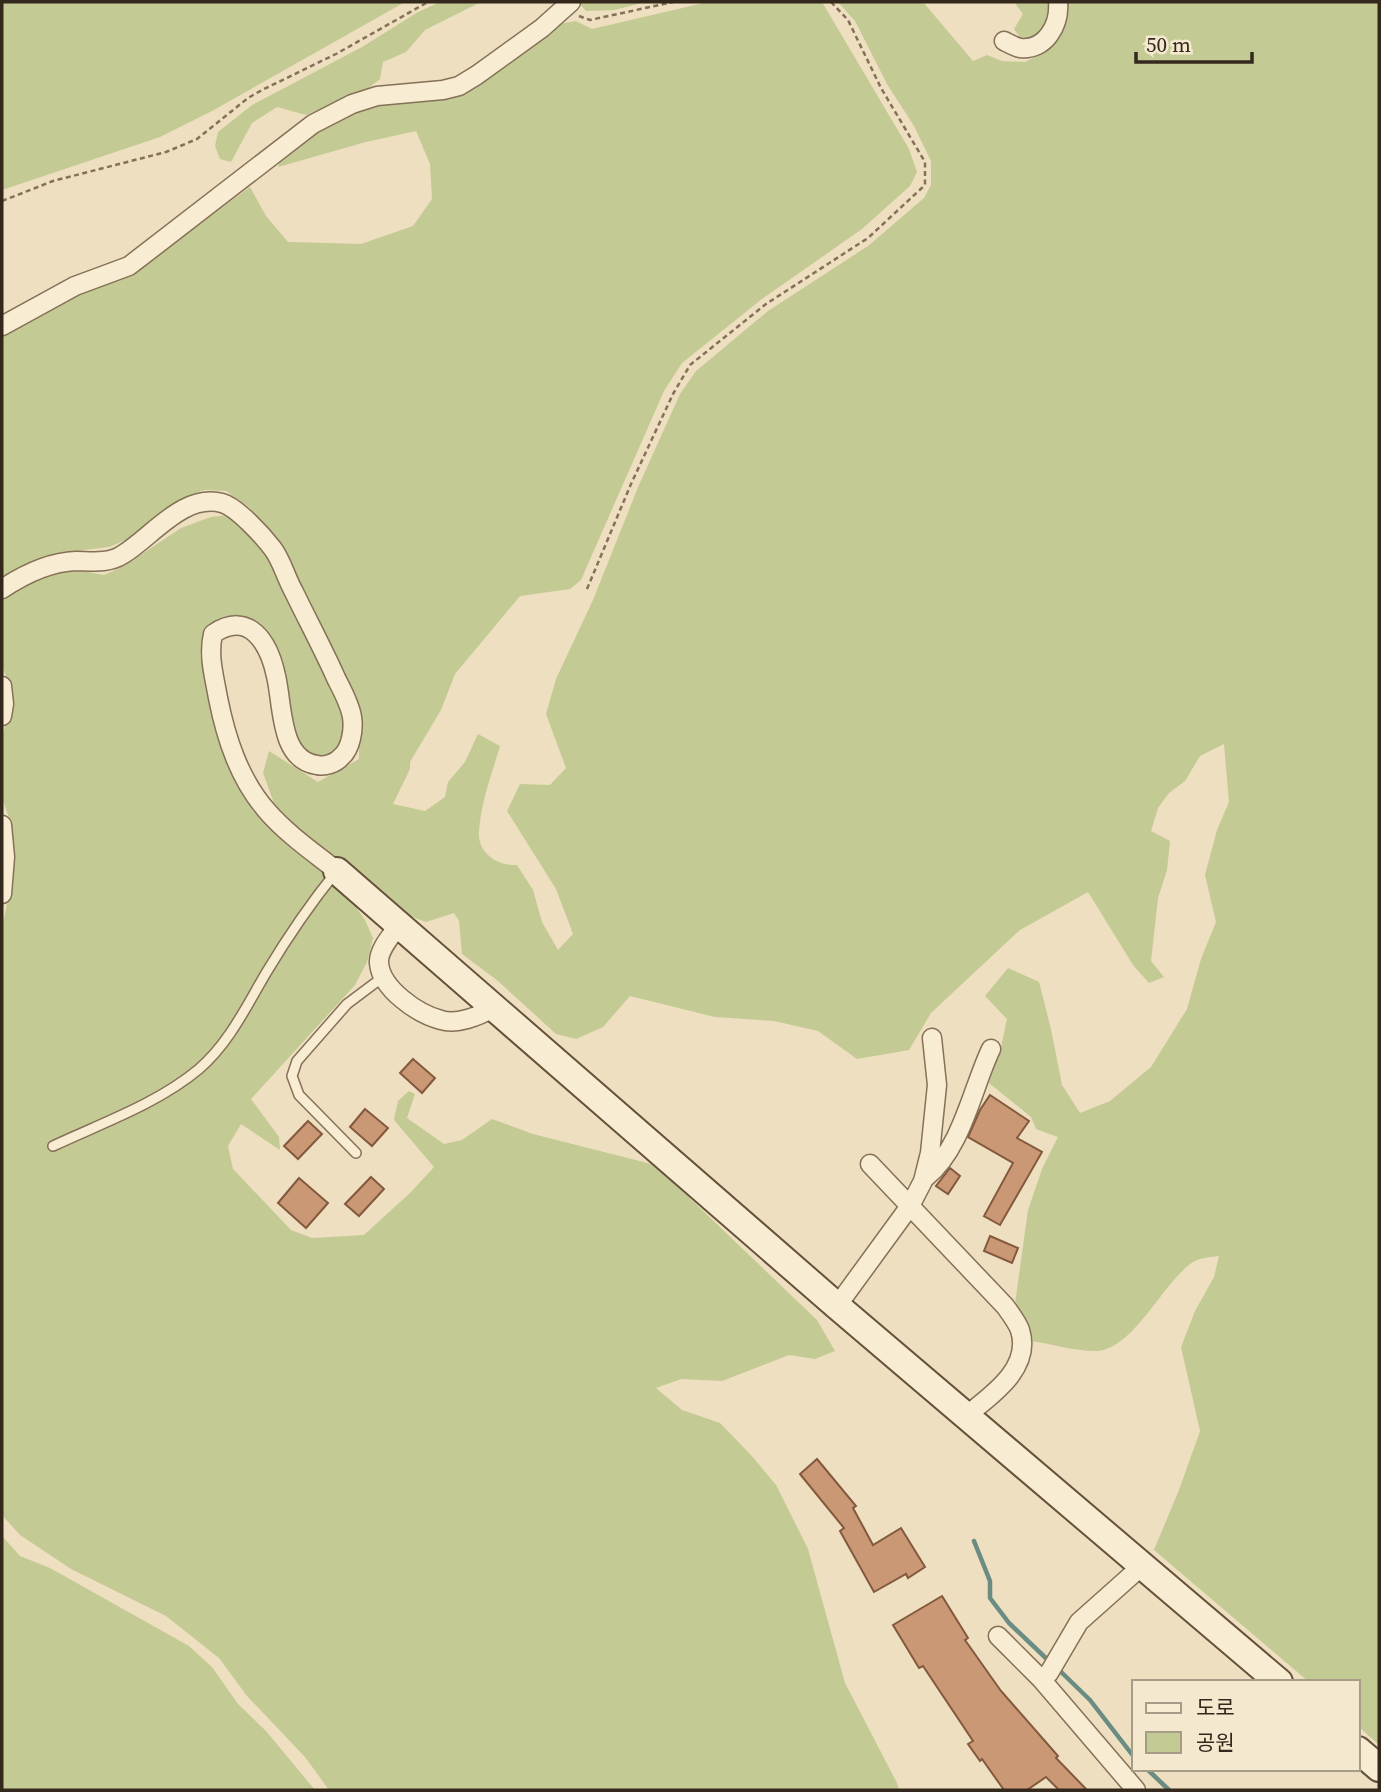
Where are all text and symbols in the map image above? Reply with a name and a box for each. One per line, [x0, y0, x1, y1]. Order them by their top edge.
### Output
scale bar [1136, 21, 1252, 65]
text: 50 m [1146, 30, 1191, 59]
legend [1132, 1680, 1360, 1771]
text: 도로 [1196, 1693, 1235, 1722]
text: 공원 [1196, 1728, 1235, 1757]

